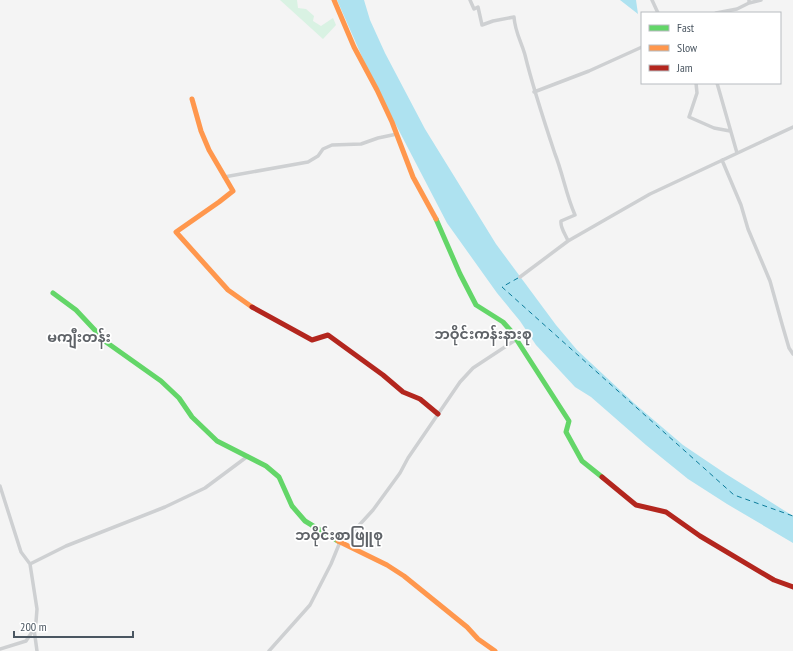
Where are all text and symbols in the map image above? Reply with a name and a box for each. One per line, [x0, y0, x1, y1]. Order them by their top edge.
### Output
legend [641, 12, 781, 84]
text: Fast [677, 20, 695, 35]
text: Slow [677, 40, 698, 55]
text: Jam [676, 60, 693, 75]
district label: ဘဝိုင်းကန်းနားစု [434, 324, 532, 346]
district label: မကျီးတန်း [47, 327, 111, 349]
district label: ဘဝိုင်းစာဖြူစု [295, 525, 383, 547]
scale bar [14, 613, 133, 639]
text: 200 m [20, 619, 47, 634]

